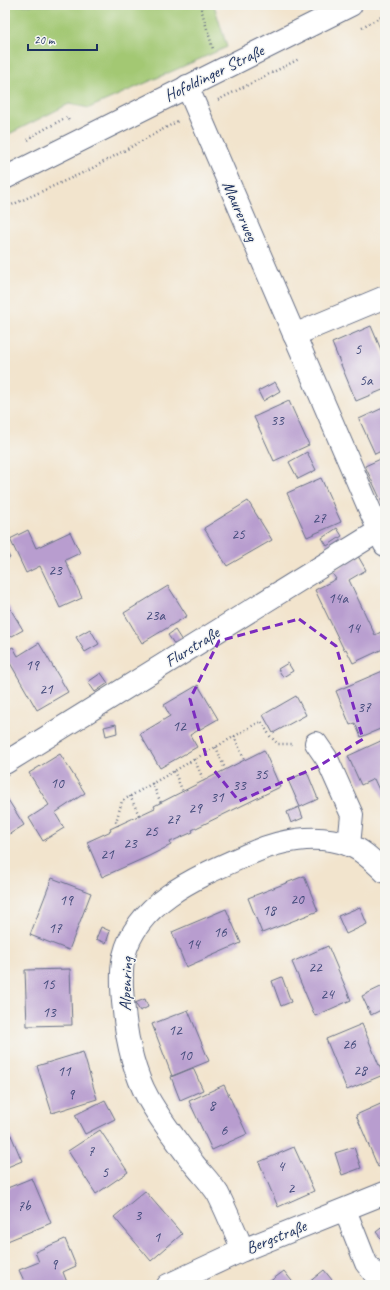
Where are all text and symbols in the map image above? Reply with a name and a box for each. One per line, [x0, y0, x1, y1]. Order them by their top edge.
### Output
scale bar [28, 26, 97, 52]
text: 20 m [34, 32, 56, 48]
street label: Hofoldinger Straße [161, 39, 269, 106]
street label: Maurerweg [217, 177, 263, 245]
house number: 5 [355, 340, 363, 359]
house number: 5a [359, 371, 374, 390]
house number: 33 [270, 411, 285, 430]
house number: 27 [312, 509, 327, 528]
house number: 25 [231, 525, 246, 544]
house number: 23 [48, 561, 63, 580]
house number: 14a [328, 589, 349, 608]
house number: 23a [145, 606, 166, 625]
house number: 14 [346, 619, 361, 638]
street label: Flurstraße [161, 621, 224, 672]
house number: 19 [25, 656, 40, 675]
house number: 21 [39, 680, 54, 699]
house number: 37 [357, 698, 372, 717]
house number: 12 [172, 717, 187, 736]
house number: 35 [254, 765, 269, 784]
house number: 10 [50, 774, 65, 793]
house number: 33 [232, 776, 247, 795]
house number: 31 [210, 788, 225, 807]
house number: 29 [188, 799, 203, 818]
house number: 27 [166, 810, 181, 829]
house number: 25 [144, 822, 159, 841]
house number: 23 [123, 834, 138, 853]
house number: 21 [100, 845, 115, 864]
house number: 20 [290, 890, 305, 909]
house number: 19 [59, 891, 74, 910]
house number: 18 [262, 901, 277, 920]
house number: 17 [48, 919, 63, 938]
house number: 16 [213, 923, 228, 942]
house number: 14 [186, 935, 201, 954]
street label: Alpenring [115, 956, 137, 1011]
house number: 22 [308, 958, 323, 977]
house number: 15 [41, 975, 56, 994]
house number: 24 [320, 985, 335, 1004]
house number: 13 [42, 1003, 57, 1022]
house number: 12 [168, 1021, 183, 1040]
house number: 26 [342, 1035, 357, 1054]
house number: 10 [178, 1046, 193, 1065]
house number: 28 [353, 1061, 368, 1080]
house number: 11 [57, 1062, 72, 1081]
house number: 9 [68, 1085, 76, 1104]
house number: 8 [209, 1096, 217, 1115]
house number: 6 [221, 1121, 229, 1140]
house number: 7 [88, 1142, 96, 1161]
house number: 4 [278, 1157, 286, 1176]
house number: 5 [102, 1163, 110, 1182]
house number: 2 [288, 1179, 296, 1198]
house number: 7b [17, 1197, 32, 1216]
house number: 3 [135, 1206, 143, 1225]
street label: Bergstraße [243, 1215, 311, 1259]
house number: 1 [154, 1228, 162, 1247]
house number: 9 [51, 1255, 59, 1274]

